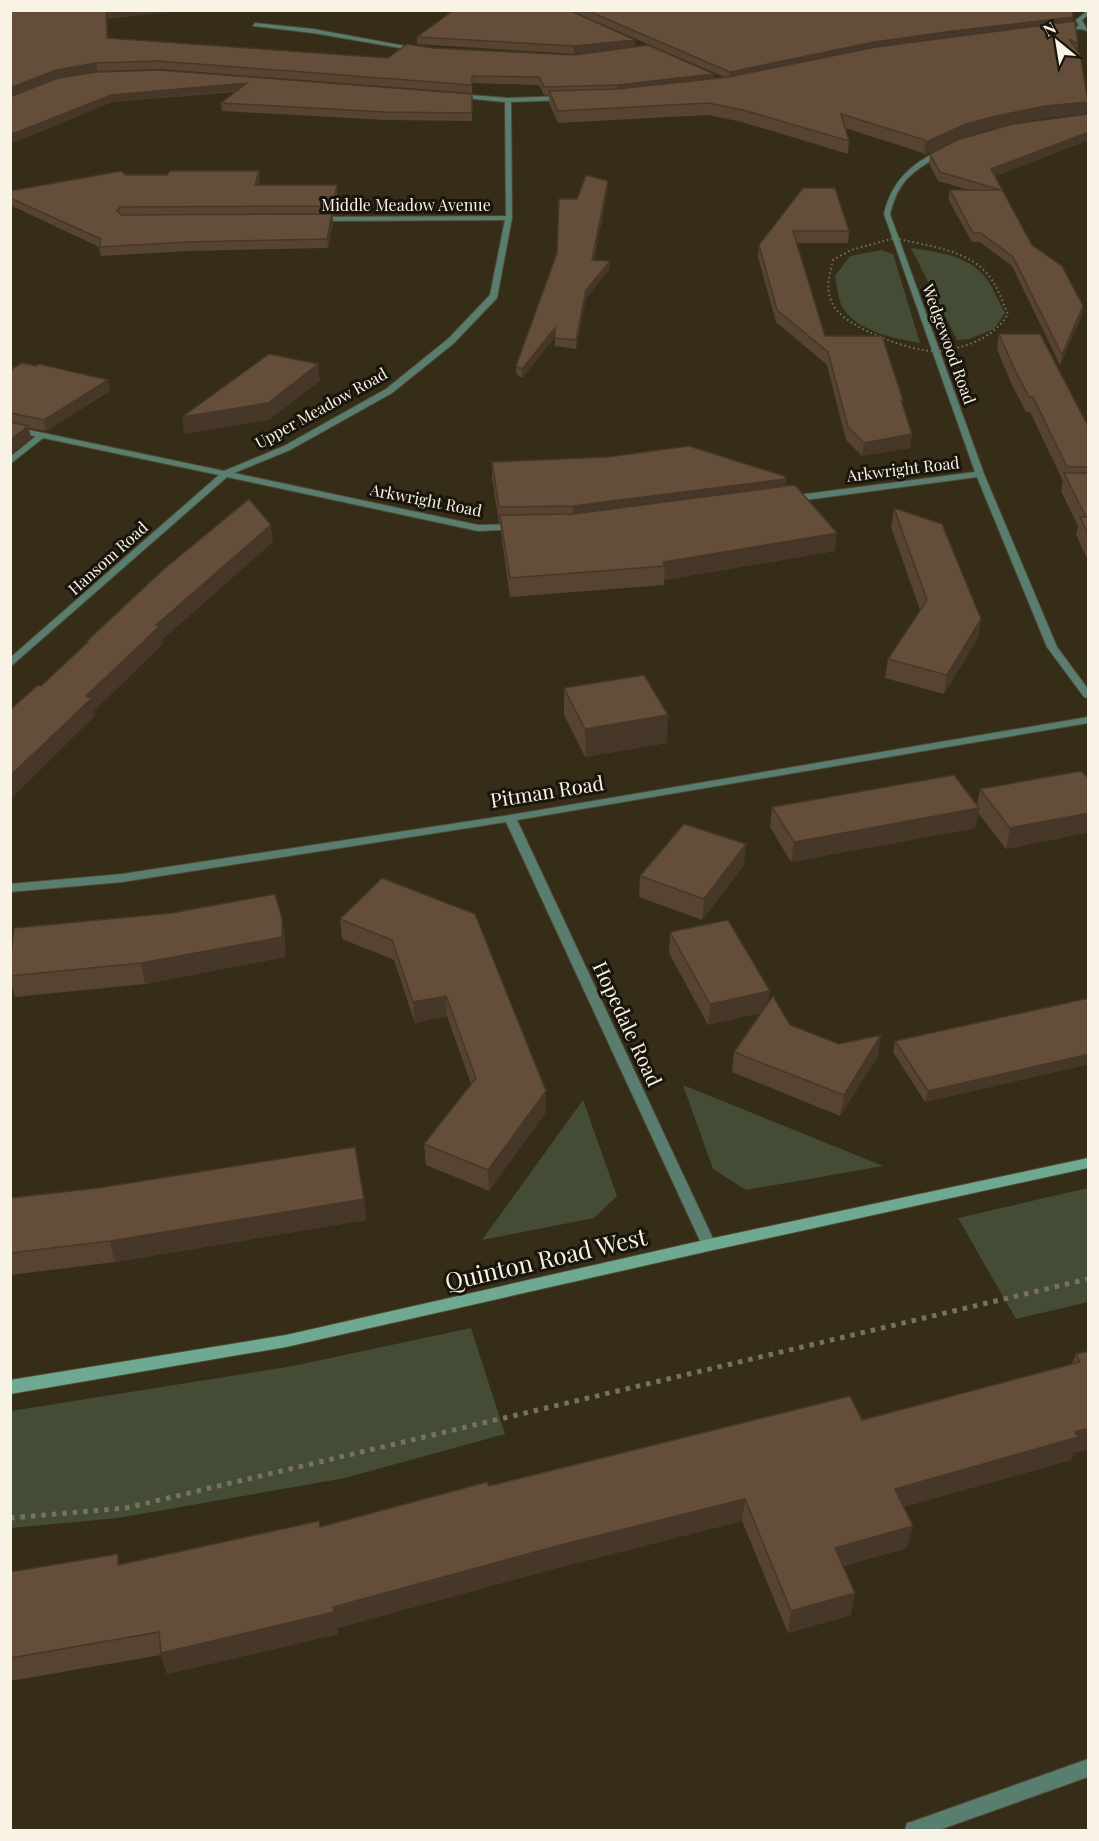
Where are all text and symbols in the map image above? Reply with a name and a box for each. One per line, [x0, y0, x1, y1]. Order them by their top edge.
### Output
north arrow [1027, 12, 1087, 72]
text: N [1039, 16, 1060, 41]
street label: Middle Meadow Avenue [321, 194, 491, 215]
street label: Wedgewood Road [918, 280, 981, 407]
street label: Upper Meadow Road [251, 362, 391, 453]
street label: Arkwright Road [844, 451, 961, 486]
street label: Arkwright Road [367, 478, 484, 521]
street label: Hansom Road [63, 516, 152, 599]
street label: Pitman Road [488, 768, 606, 813]
street label: Hopedale Road [588, 956, 669, 1091]
street label: Quinton Road West [441, 1219, 650, 1297]

